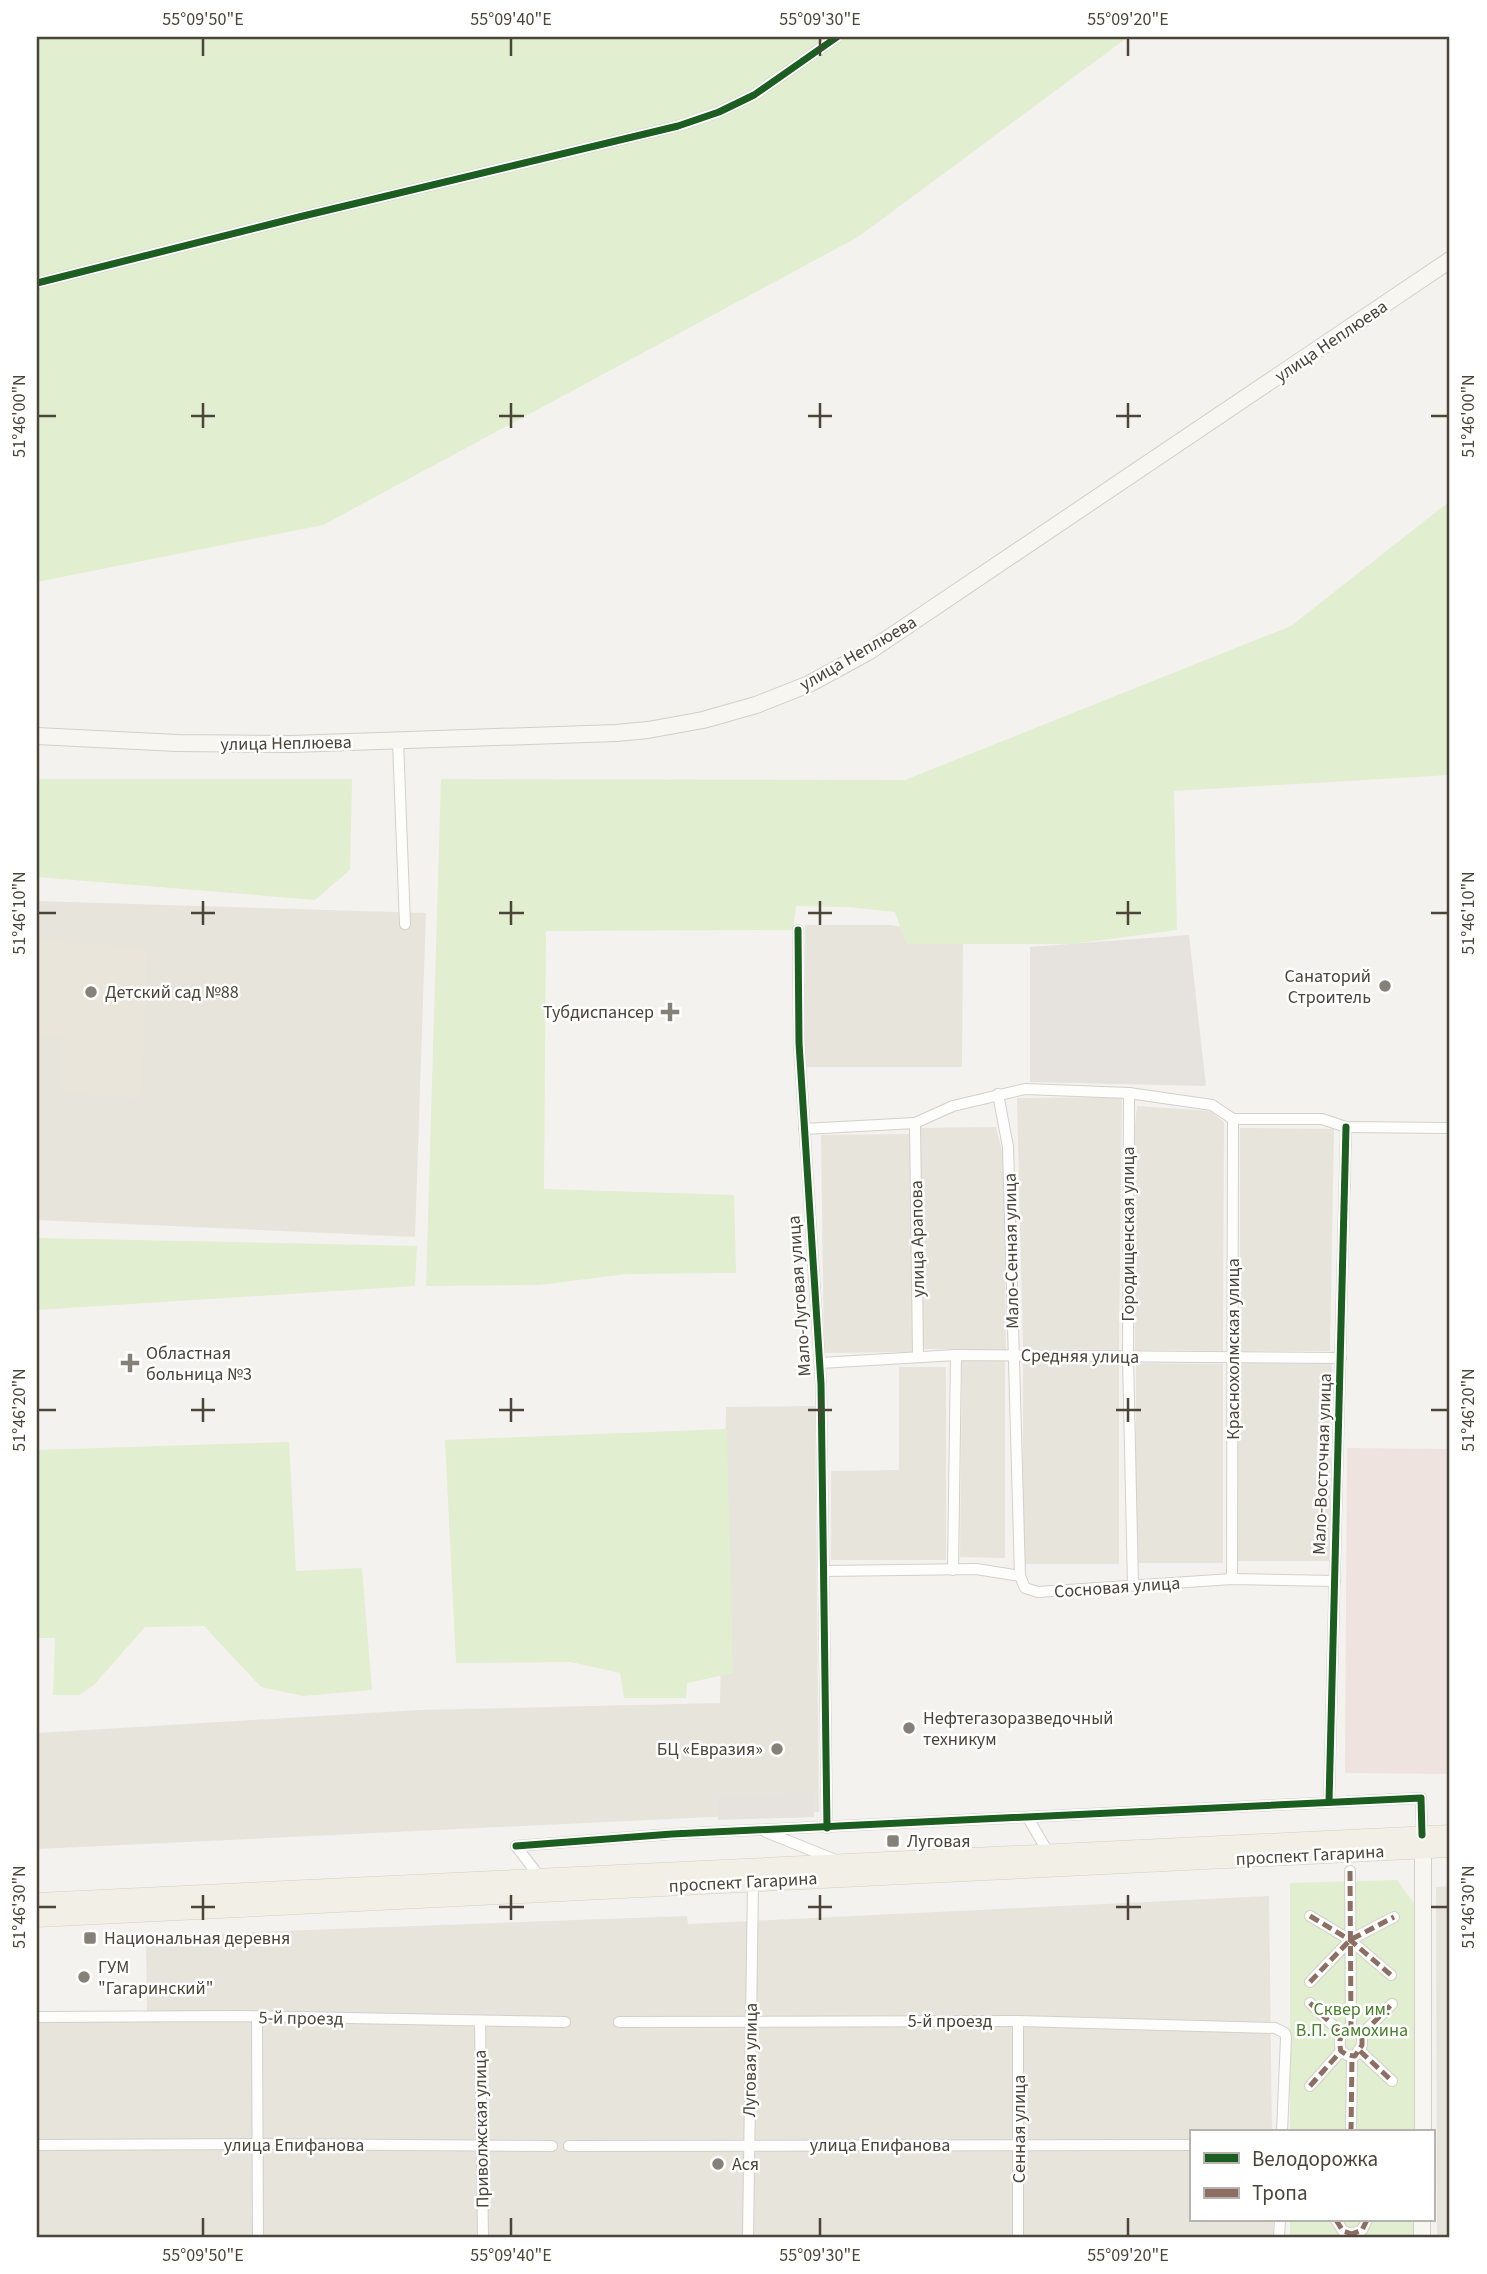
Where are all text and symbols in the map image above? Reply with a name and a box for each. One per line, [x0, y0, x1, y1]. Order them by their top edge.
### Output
text: 55°09'50"E [162, 7, 244, 32]
text: 55°09'40"E [470, 7, 552, 32]
text: 55°09'30"E [779, 7, 861, 32]
text: 55°09'20"E [1087, 7, 1169, 32]
street label: улица Неплюева [1270, 294, 1393, 389]
text: 51°46'00"N [7, 374, 32, 458]
text: 51°46'00"N [1456, 374, 1481, 458]
street label: улица Неплюева [795, 610, 921, 697]
street label: улица Неплюева [220, 730, 352, 757]
text: 51°46'10"N [7, 871, 32, 955]
text: 51°46'10"N [1456, 871, 1481, 955]
place label: Санаторий Строитель [1285, 964, 1371, 1010]
marker: Санаторий Строитель [1377, 978, 1393, 994]
place label: Детский сад №88 [105, 980, 239, 1005]
marker: Детский сад №88 [83, 984, 99, 1000]
place label: Тубдиспансер [543, 1000, 654, 1025]
marker: Тубдиспансер [660, 1002, 680, 1022]
street label: Городищенская улица [1116, 1146, 1141, 1322]
street label: Мало-Сенная улица [998, 1173, 1025, 1329]
street label: улица Арапова [904, 1180, 931, 1298]
street label: Мало-Луговая улица [781, 1215, 818, 1377]
street label: Краснохолмская улица [1221, 1258, 1246, 1440]
place label: Областная больница №3 [146, 1341, 252, 1387]
street label: Средняя улица [1021, 1343, 1139, 1370]
marker: Областная больница №3 [120, 1353, 140, 1373]
text: 51°46'20"N [7, 1368, 32, 1452]
text: 51°46'20"N [1456, 1368, 1481, 1452]
street label: Мало-Восточная улица [1307, 1373, 1338, 1555]
street label: Сосновая улица [1053, 1571, 1181, 1604]
place label: Нефтегазоразведочный техникум [923, 1706, 1113, 1752]
marker: Нефтегазоразведочный техникум [901, 1720, 917, 1736]
place label: БЦ «Евразия» [657, 1737, 763, 1762]
marker: БЦ «Евразия» [769, 1741, 785, 1757]
place label: Луговая [907, 1829, 971, 1854]
marker: Луговая [885, 1833, 901, 1849]
street label: проспект Гагарина [1235, 1839, 1385, 1872]
text: 51°46'30"N [7, 1865, 32, 1949]
text: 51°46'30"N [1456, 1865, 1481, 1949]
street label: проспект Гагарина [668, 1866, 818, 1899]
place label: Национальная деревня [104, 1926, 290, 1951]
marker: Национальная деревня [82, 1930, 98, 1946]
place label: ГУМ "Гагаринский" [98, 1955, 213, 2001]
marker: ГУМ "Гагаринский" [76, 1969, 92, 1985]
park label: Сквер им. В.П. Самохина [1296, 1997, 1408, 2043]
street label: Луговая улица [737, 2003, 764, 2117]
street label: 5-й проезд [258, 2005, 344, 2032]
street label: 5-й проезд [908, 2009, 993, 2034]
street label: Приволжская улица [468, 2050, 495, 2208]
street label: Сенная улица [1007, 2075, 1032, 2183]
legend [1190, 2130, 1434, 2222]
street label: улица Епифанова [224, 2133, 364, 2158]
street label: улица Епифанова [810, 2133, 950, 2158]
text: Велодорожка [1252, 2144, 1378, 2174]
place label: Ася [732, 2152, 759, 2177]
marker: Ася [710, 2156, 726, 2172]
text: Тропа [1252, 2178, 1308, 2208]
text: 55°09'50"E [162, 2243, 244, 2268]
text: 55°09'40"E [470, 2243, 552, 2268]
text: 55°09'30"E [779, 2243, 861, 2268]
text: 55°09'20"E [1087, 2243, 1169, 2268]

